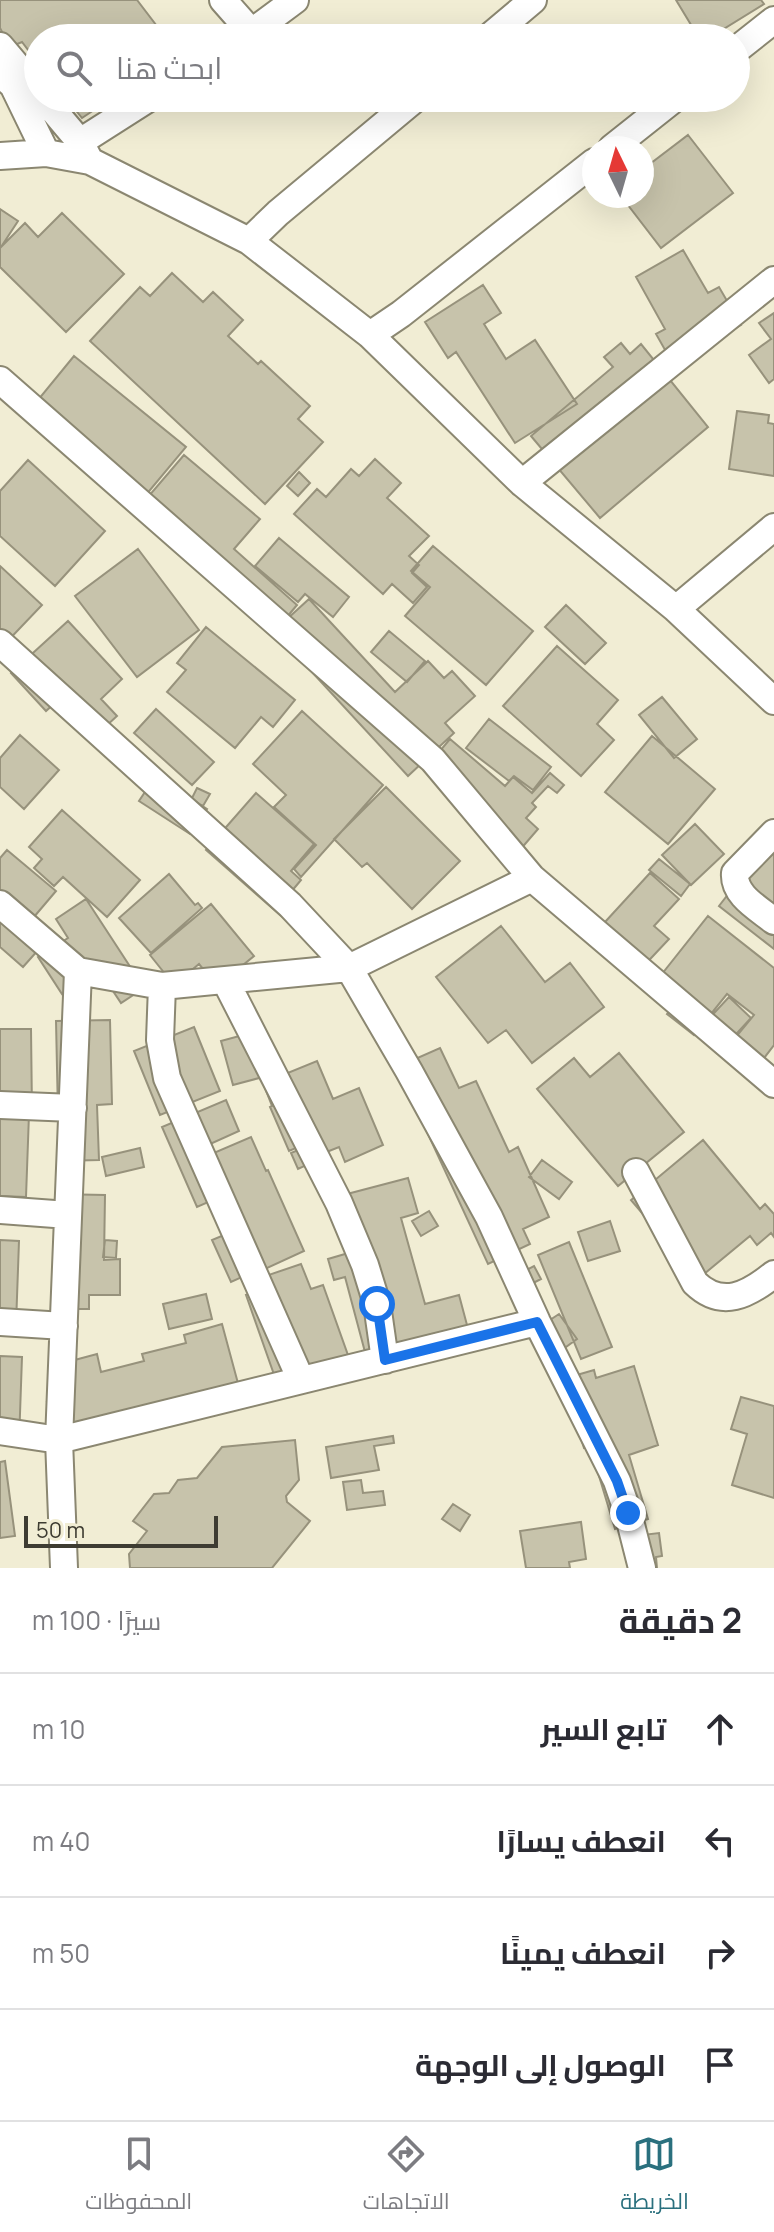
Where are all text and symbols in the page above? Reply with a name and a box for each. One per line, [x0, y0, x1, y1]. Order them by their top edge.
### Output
search box [24, 24, 750, 112]
icon: search [52, 46, 96, 90]
text: ابحث هنا [116, 47, 222, 88]
north arrow [582, 136, 654, 208]
route start [359, 1286, 395, 1322]
route end [610, 1495, 646, 1531]
scale bar [24, 1512, 218, 1548]
text: 50 m [36, 1515, 85, 1545]
text: 2 دقيقة [619, 1597, 742, 1643]
text: سيرًا · 100 m [32, 1602, 161, 1638]
icon: ahead [698, 1707, 742, 1751]
text: تابع السير [541, 1708, 666, 1749]
text: 10 m [32, 1711, 85, 1747]
icon: left [698, 1819, 742, 1863]
text: انعطف يسارًا [496, 1820, 666, 1861]
text: 40 m [32, 1823, 90, 1859]
icon: right [698, 1931, 742, 1975]
text: انعطف يمينًا [500, 1932, 666, 1973]
text: 50 m [32, 1935, 90, 1971]
icon: arrive [698, 2043, 742, 2087]
text: الوصول إلى الوجهة [415, 2044, 666, 2085]
tab: المحفوظات [85, 2132, 192, 2222]
tab: الاتجاهات [363, 2132, 450, 2222]
tab: الخريطة [620, 2132, 689, 2222]

